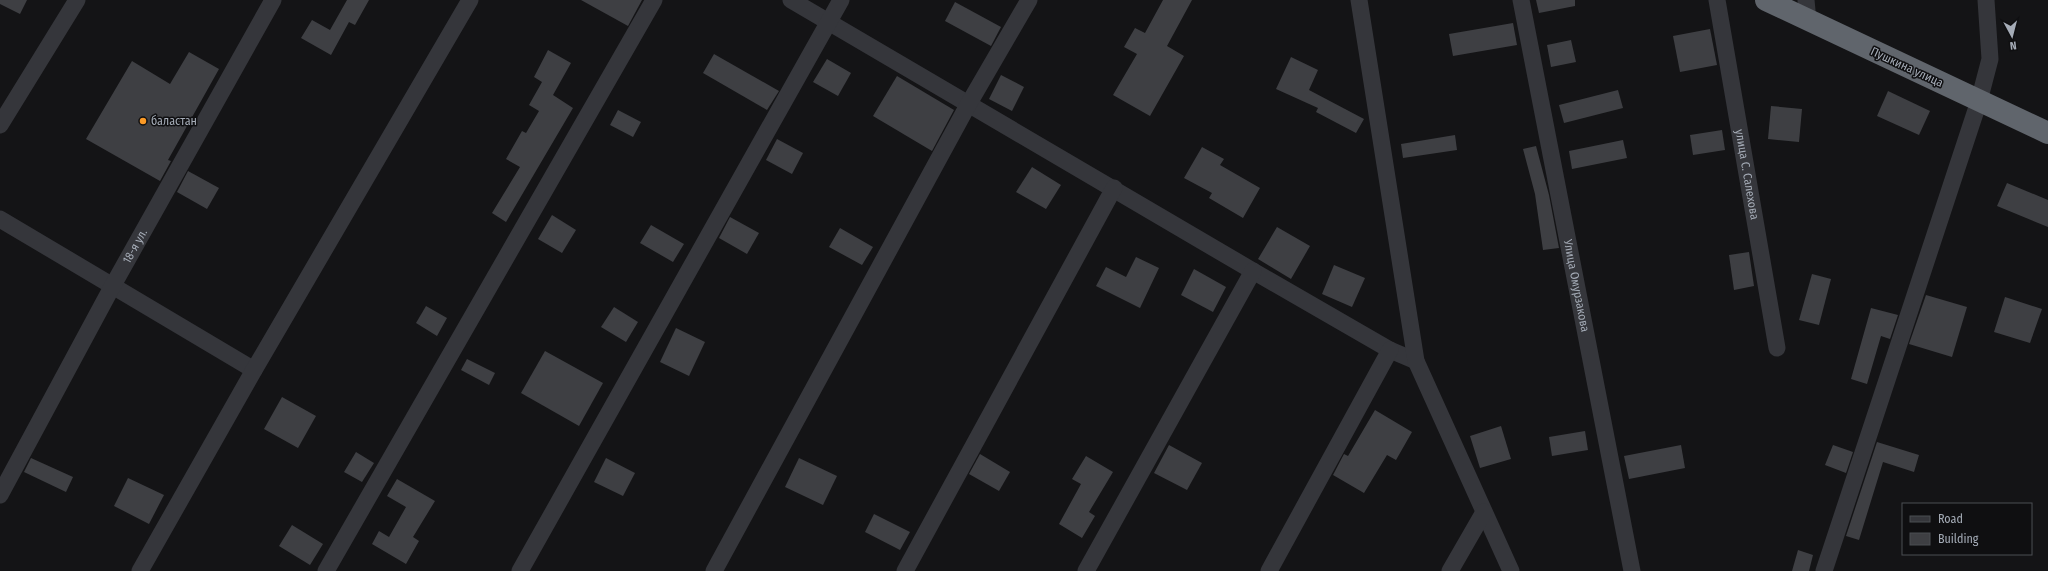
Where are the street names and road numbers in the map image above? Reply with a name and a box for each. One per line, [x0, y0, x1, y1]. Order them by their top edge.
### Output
street label: Пушкина улица [1869, 44, 1946, 90]
street label: улица С. Салехова [1732, 128, 1762, 221]
street label: 18-я ул. [120, 226, 150, 266]
street label: Улица Омурзакова [1561, 237, 1592, 333]

